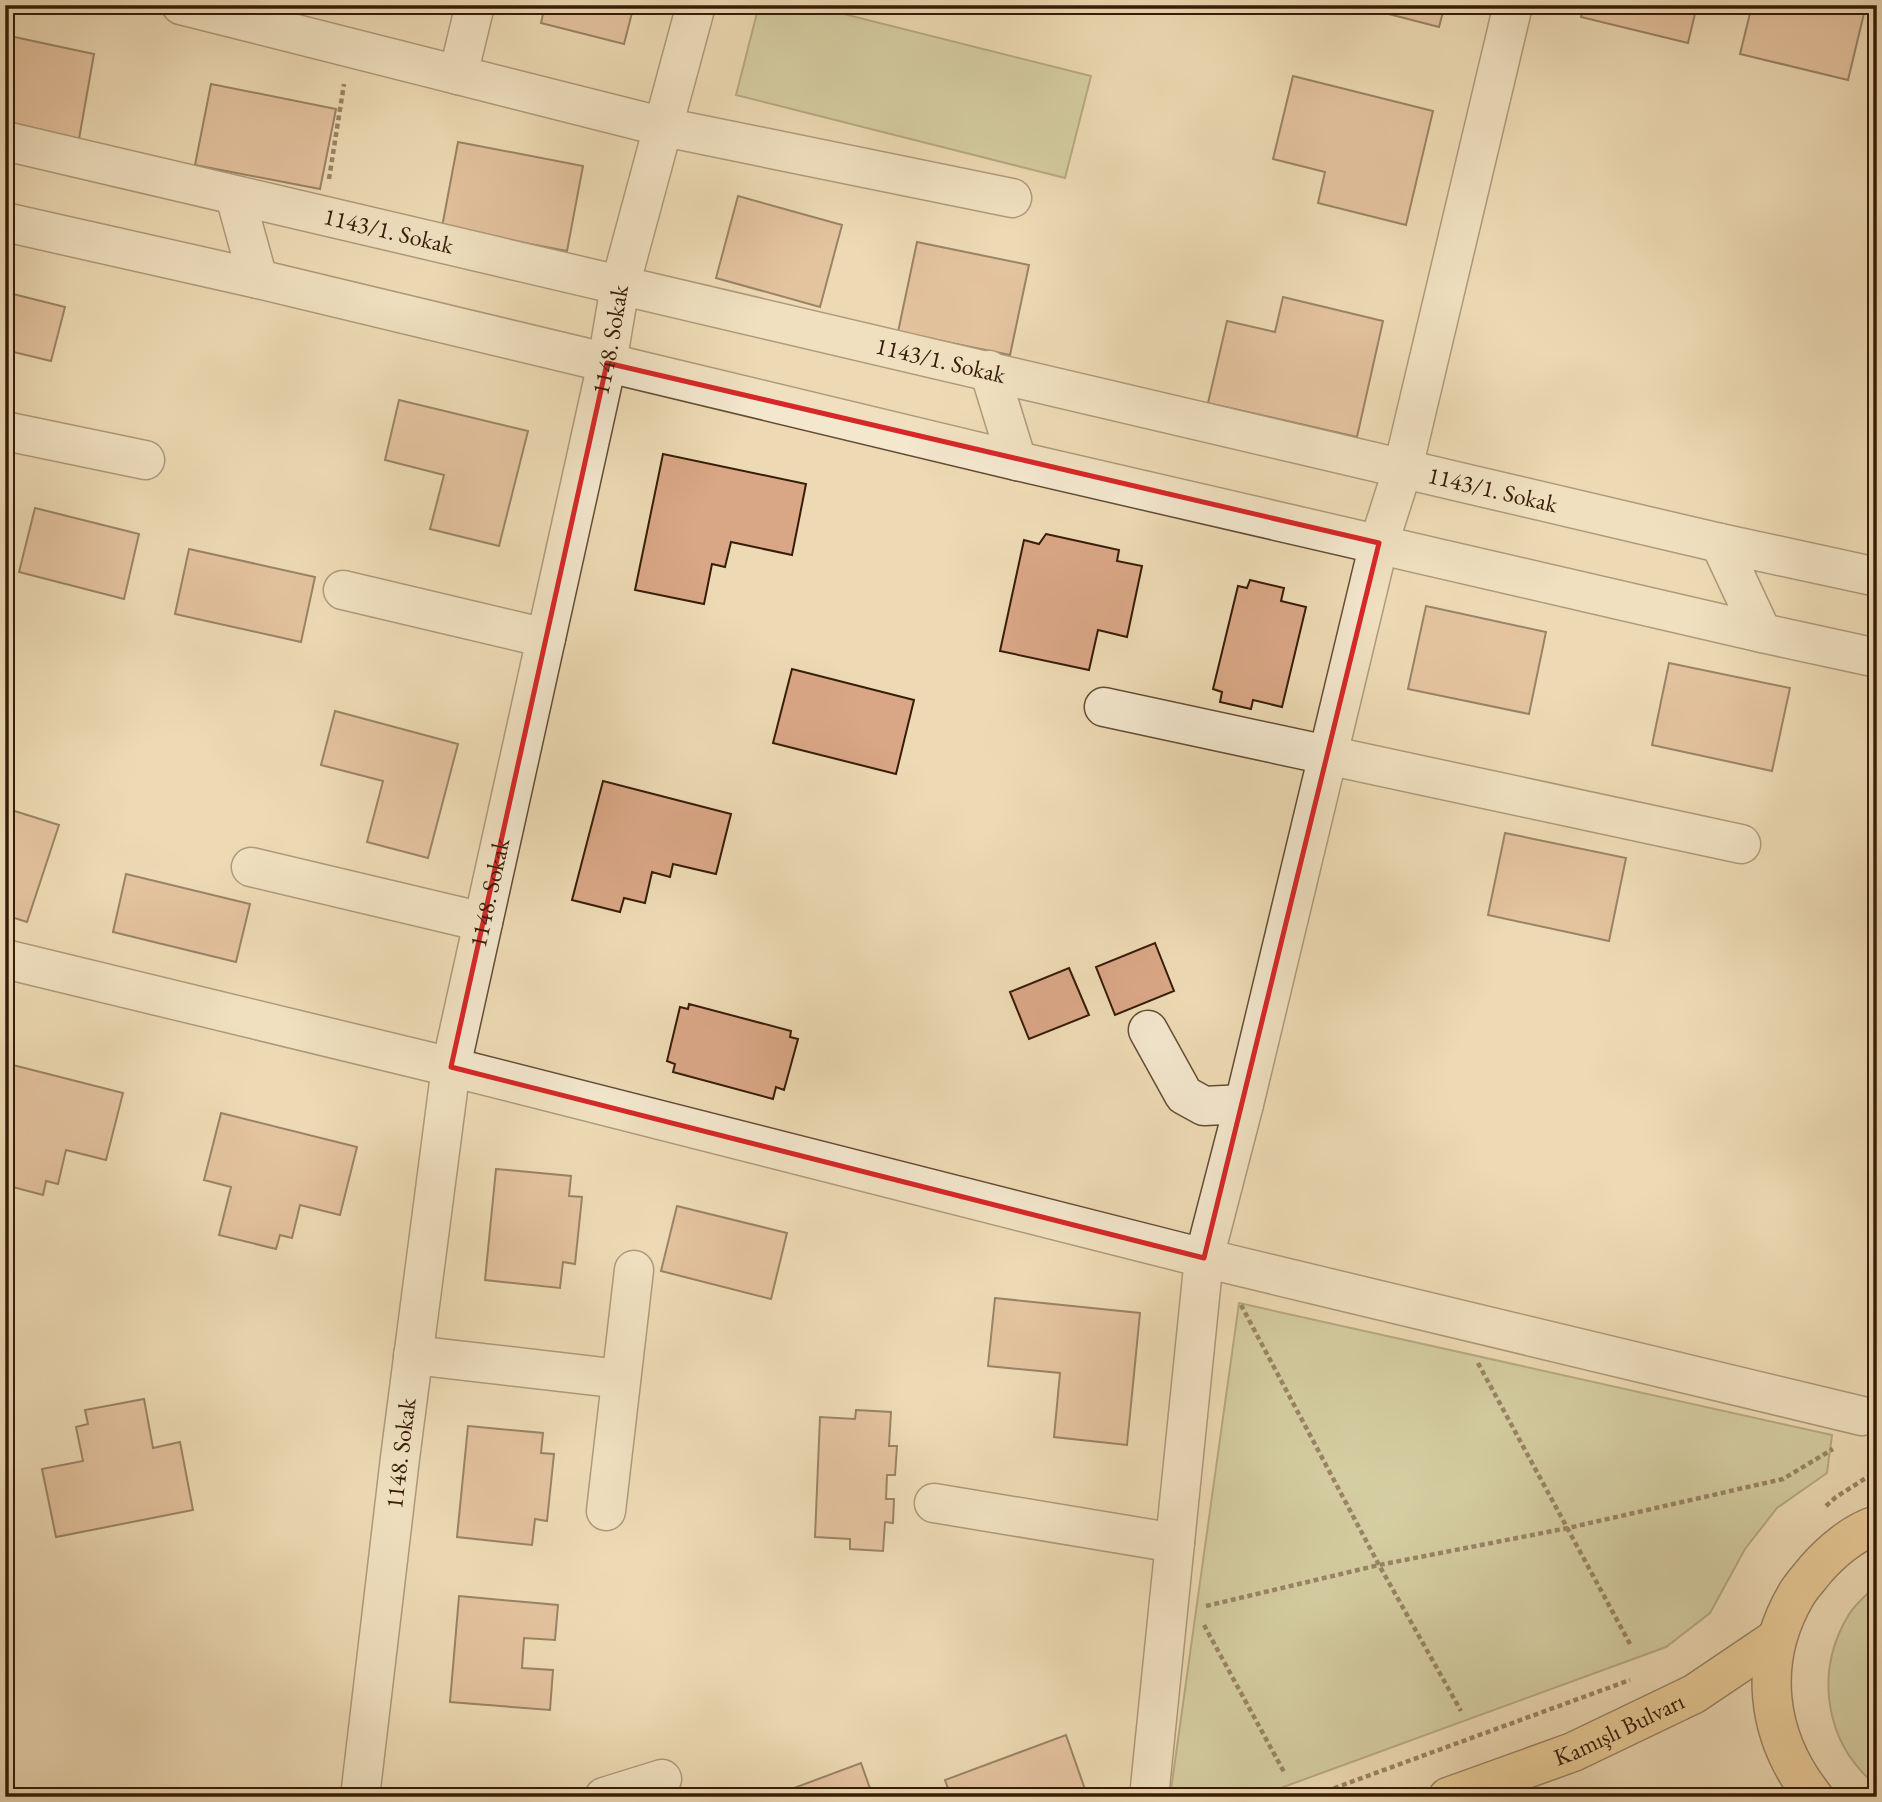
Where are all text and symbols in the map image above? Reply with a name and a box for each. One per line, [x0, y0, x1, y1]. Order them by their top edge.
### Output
street label: 1143/1. Sokak [321, 200, 457, 261]
street label: 1148. Sokak [584, 282, 635, 398]
street label: 1143/1. Sokak [873, 330, 1009, 390]
street label: 1143/1. Sokak [1425, 459, 1561, 520]
street label: 1148. Sokak [462, 834, 516, 950]
street label: 1148. Sokak [378, 1395, 423, 1510]
street label: Kamışlı Bulvarı [1549, 1685, 1689, 1773]

